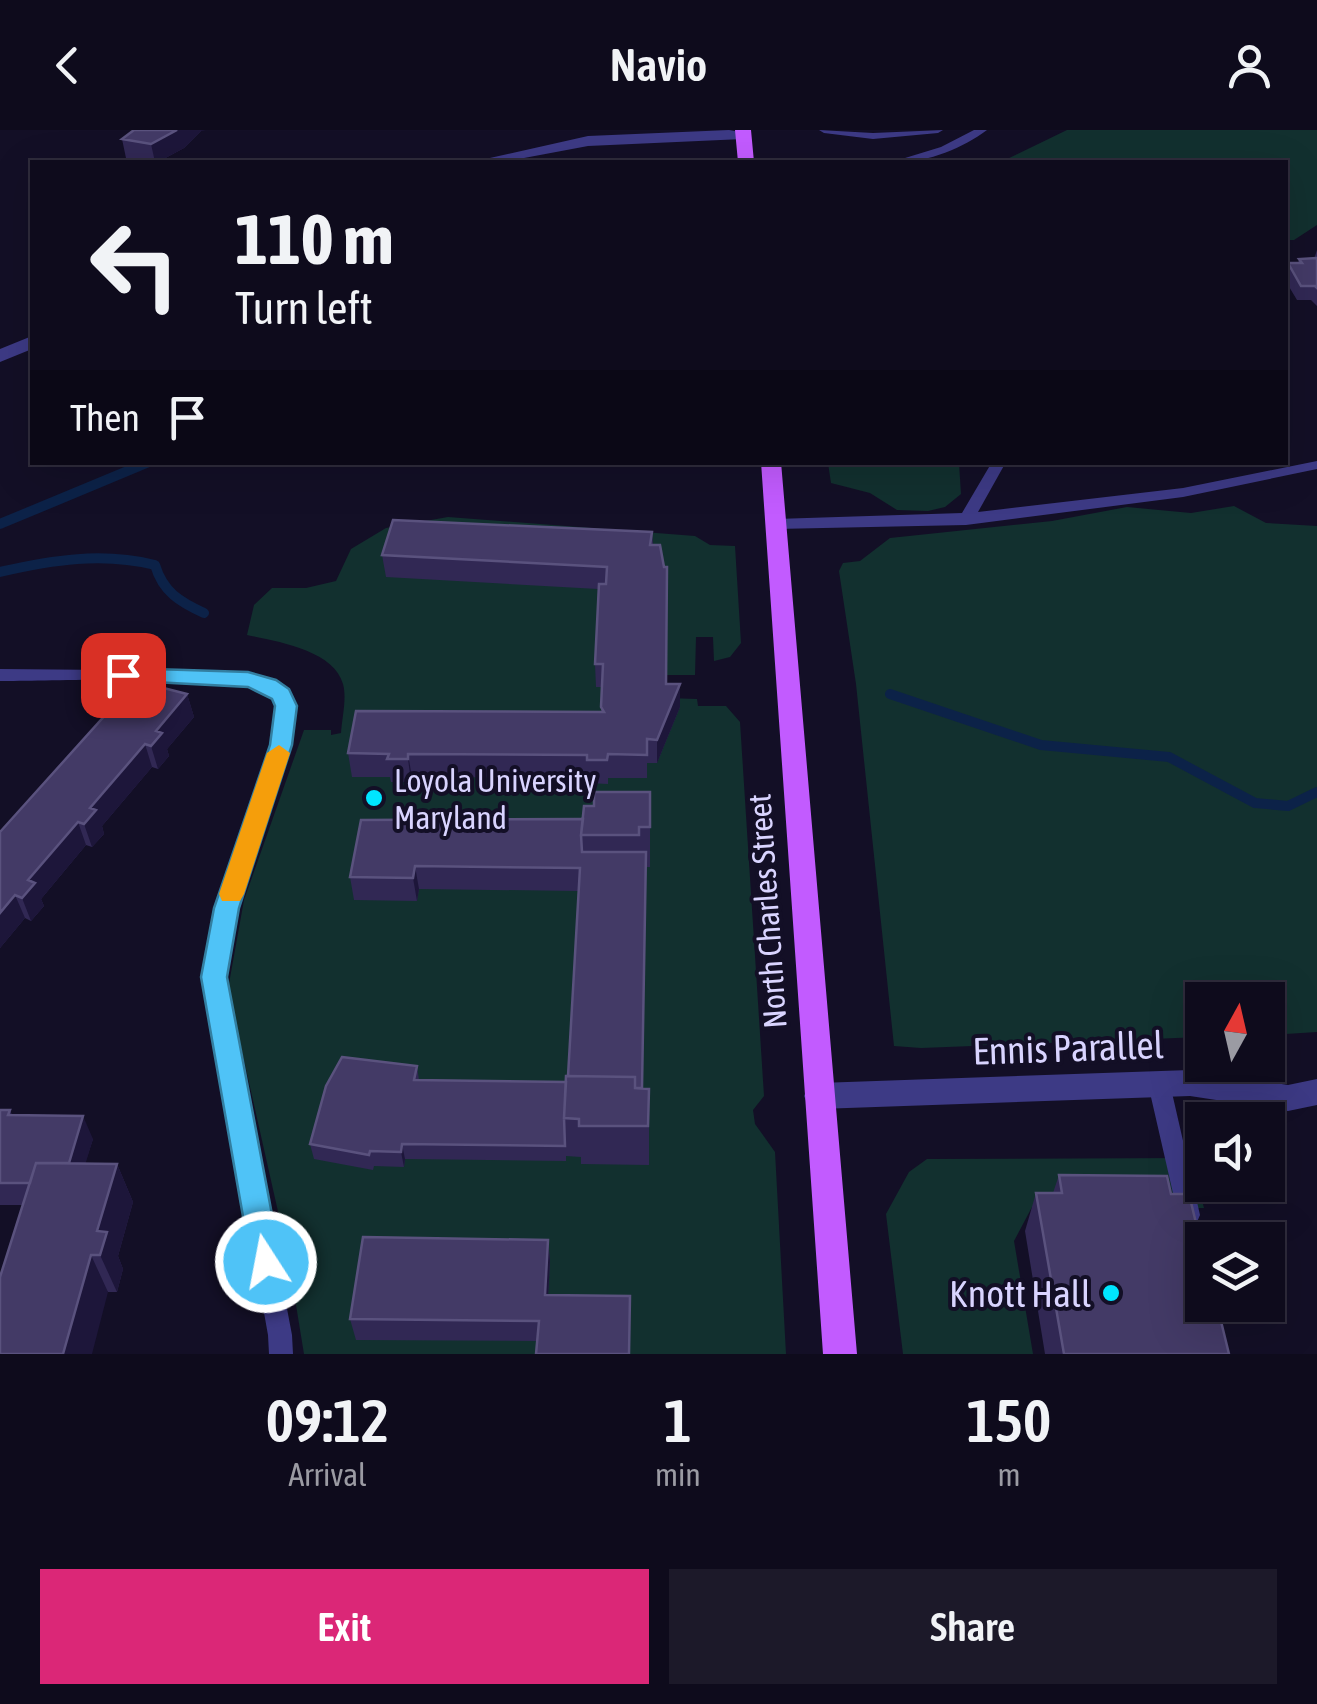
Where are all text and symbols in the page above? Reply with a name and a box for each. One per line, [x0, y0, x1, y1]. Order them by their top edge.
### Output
icon: back [40, 38, 95, 93]
icon: person [1222, 38, 1277, 93]
text: Navio [610, 39, 707, 91]
text: 110 m [235, 199, 394, 279]
icon: left [70, 200, 200, 330]
text: Turn left [235, 282, 373, 334]
icon: arrive [160, 390, 215, 445]
text: Then [70, 396, 140, 439]
pin [81, 633, 166, 718]
icon: arrive [96, 648, 151, 703]
place label: Loyola University Maryland [394, 762, 596, 836]
marker: Loyola University Maryland [363, 787, 385, 809]
street label: North Charles Street [740, 793, 794, 1029]
north arrow [1185, 982, 1285, 1082]
map controls [1185, 982, 1285, 1322]
street label: Ennis Parallel [972, 1023, 1164, 1073]
button: sound [1185, 1102, 1285, 1202]
position arrow [214, 1210, 318, 1314]
button: layers [1185, 1222, 1285, 1322]
place label: Knott Hall [949, 1272, 1091, 1315]
marker: Knott Hall [1100, 1282, 1122, 1304]
text: 09:12 [266, 1386, 389, 1455]
text: 1 [664, 1386, 692, 1455]
text: 150 [967, 1386, 1051, 1455]
text: Arrival [288, 1456, 367, 1493]
text: min [655, 1456, 701, 1493]
text: m [997, 1456, 1020, 1493]
button: Exit [40, 1569, 649, 1684]
button: Share [669, 1569, 1277, 1684]

